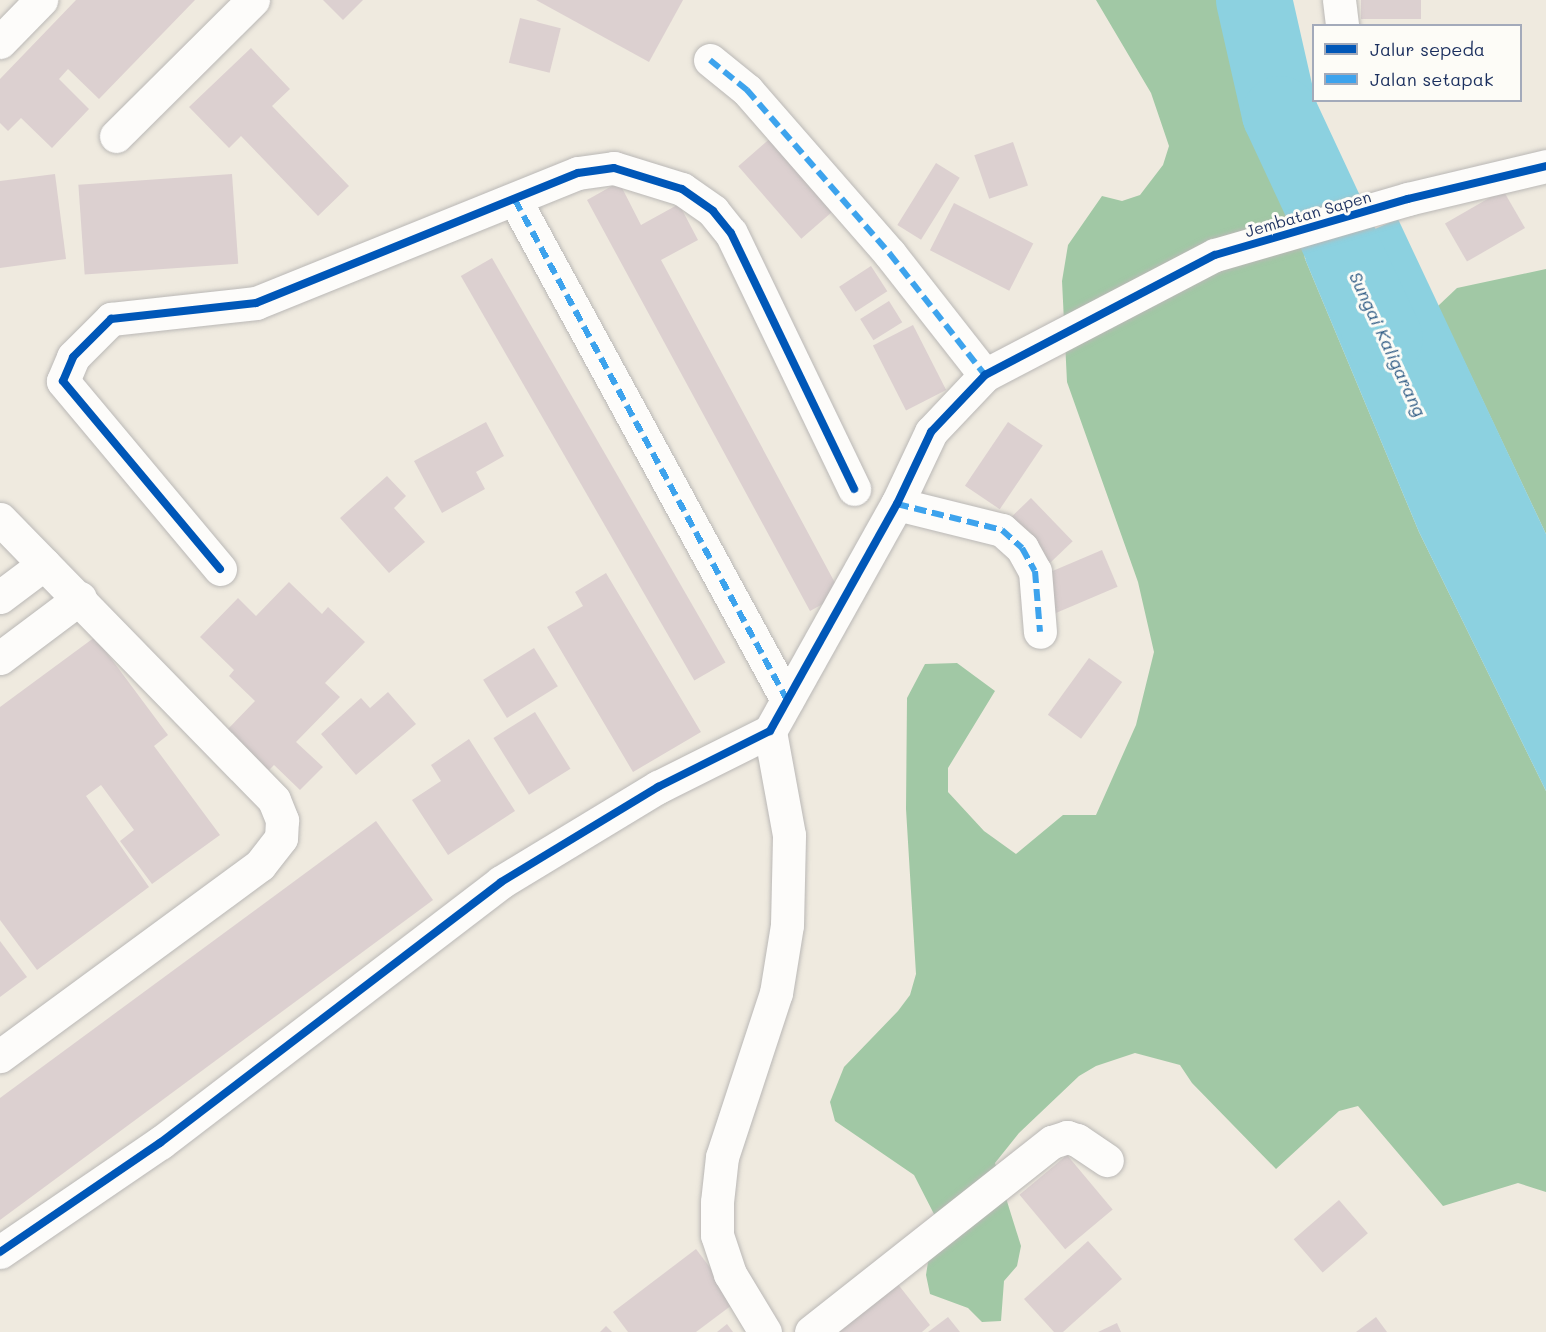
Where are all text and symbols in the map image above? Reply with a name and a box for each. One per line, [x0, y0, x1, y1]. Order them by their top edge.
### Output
legend [1312, 24, 1522, 102]
text: Jalur sepeda [1370, 37, 1485, 61]
text: Jalan setapak [1370, 67, 1493, 91]
street label: Jembatan Sapen [1243, 187, 1373, 241]
water label: Sungai Kaligarang [1345, 268, 1431, 420]

